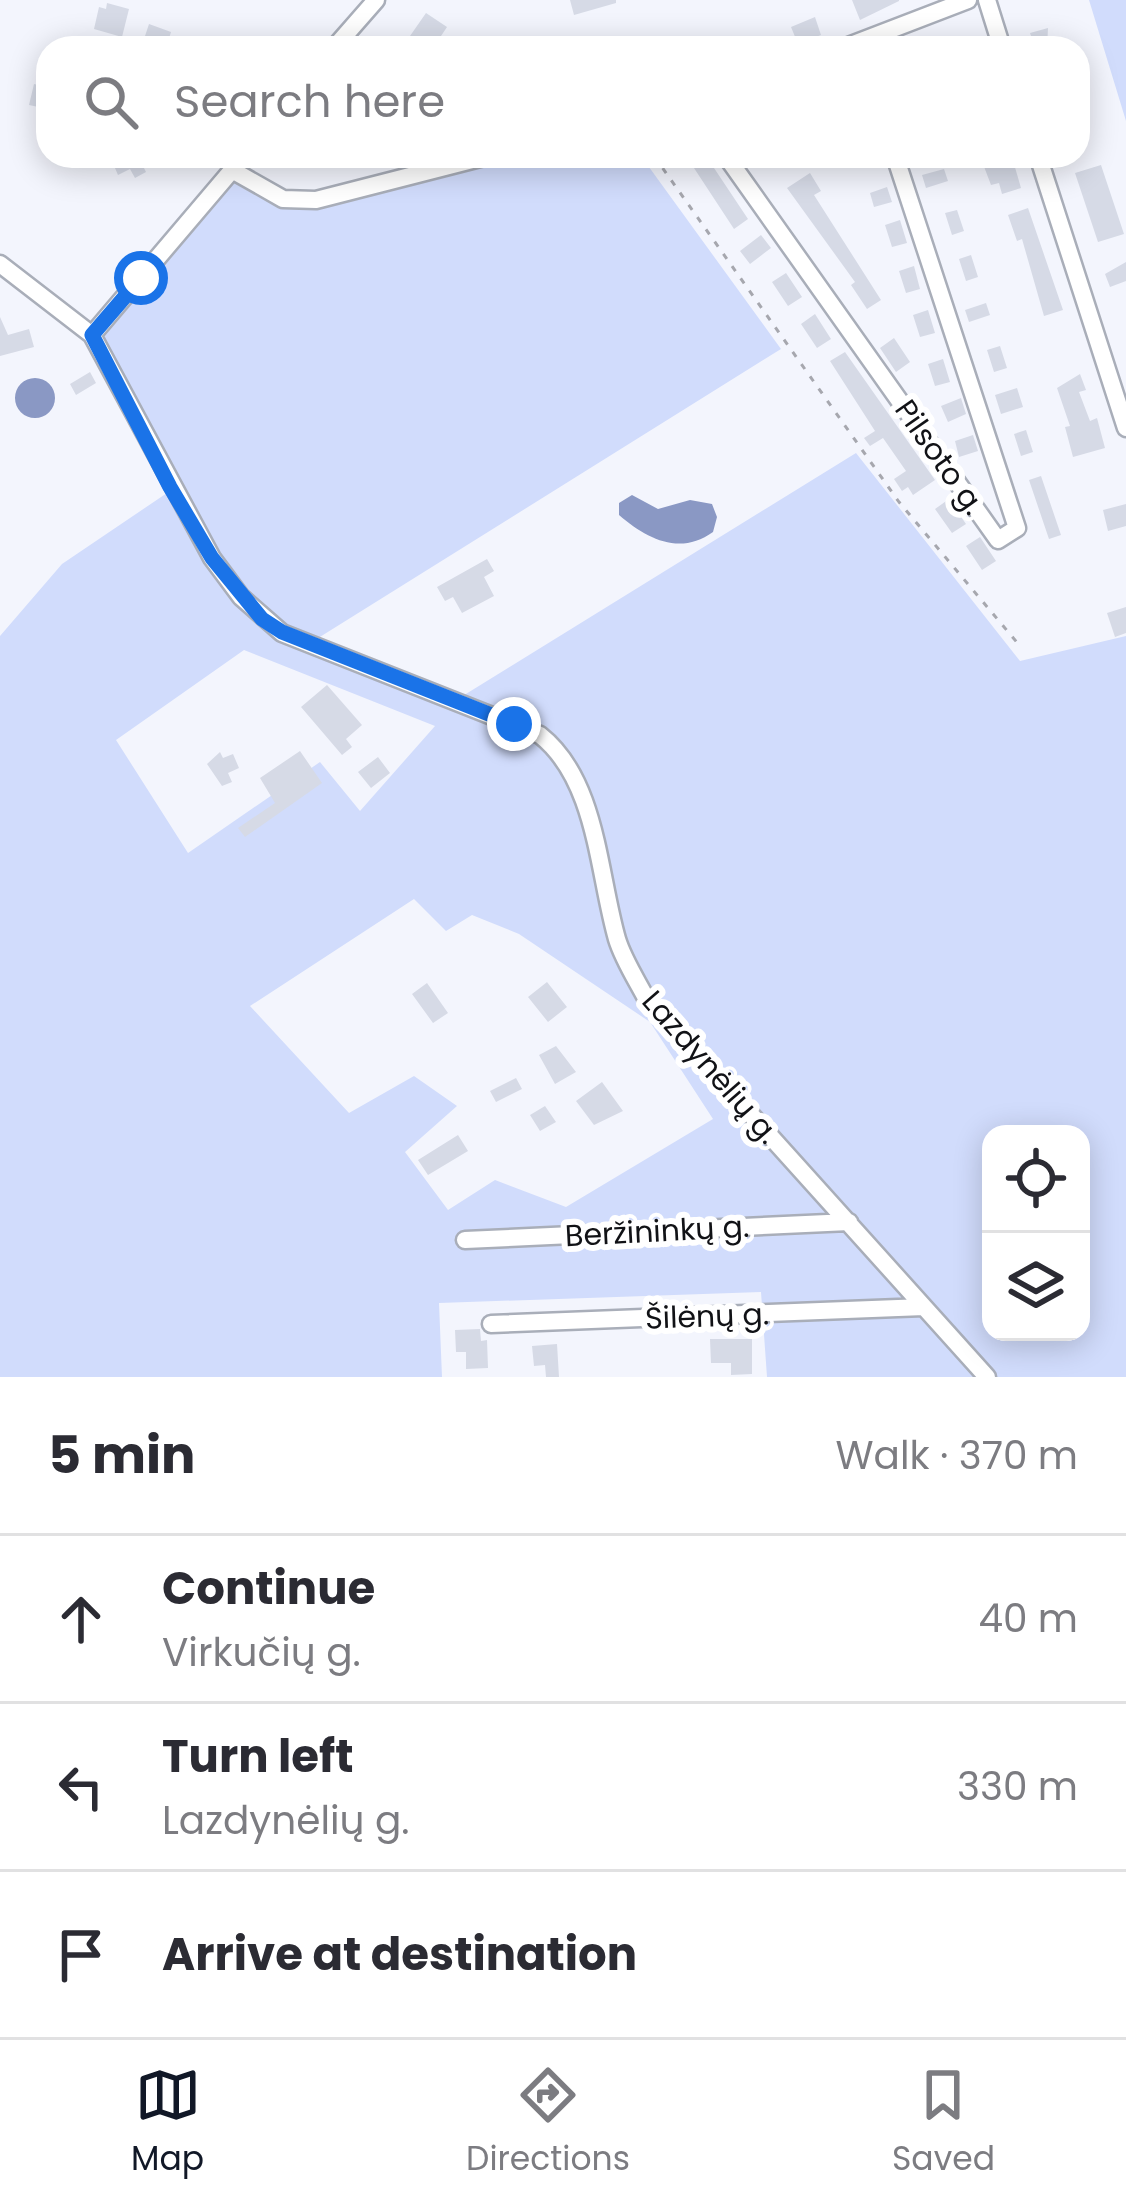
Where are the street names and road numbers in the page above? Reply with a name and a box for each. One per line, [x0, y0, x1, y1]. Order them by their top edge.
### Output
street label: Pilsoto g. [885, 391, 995, 523]
street label: Lazdynėlių g. [632, 981, 790, 1153]
street label: Beržininkų g. [564, 1205, 750, 1257]
street label: Šilėnų g. [644, 1292, 770, 1340]

